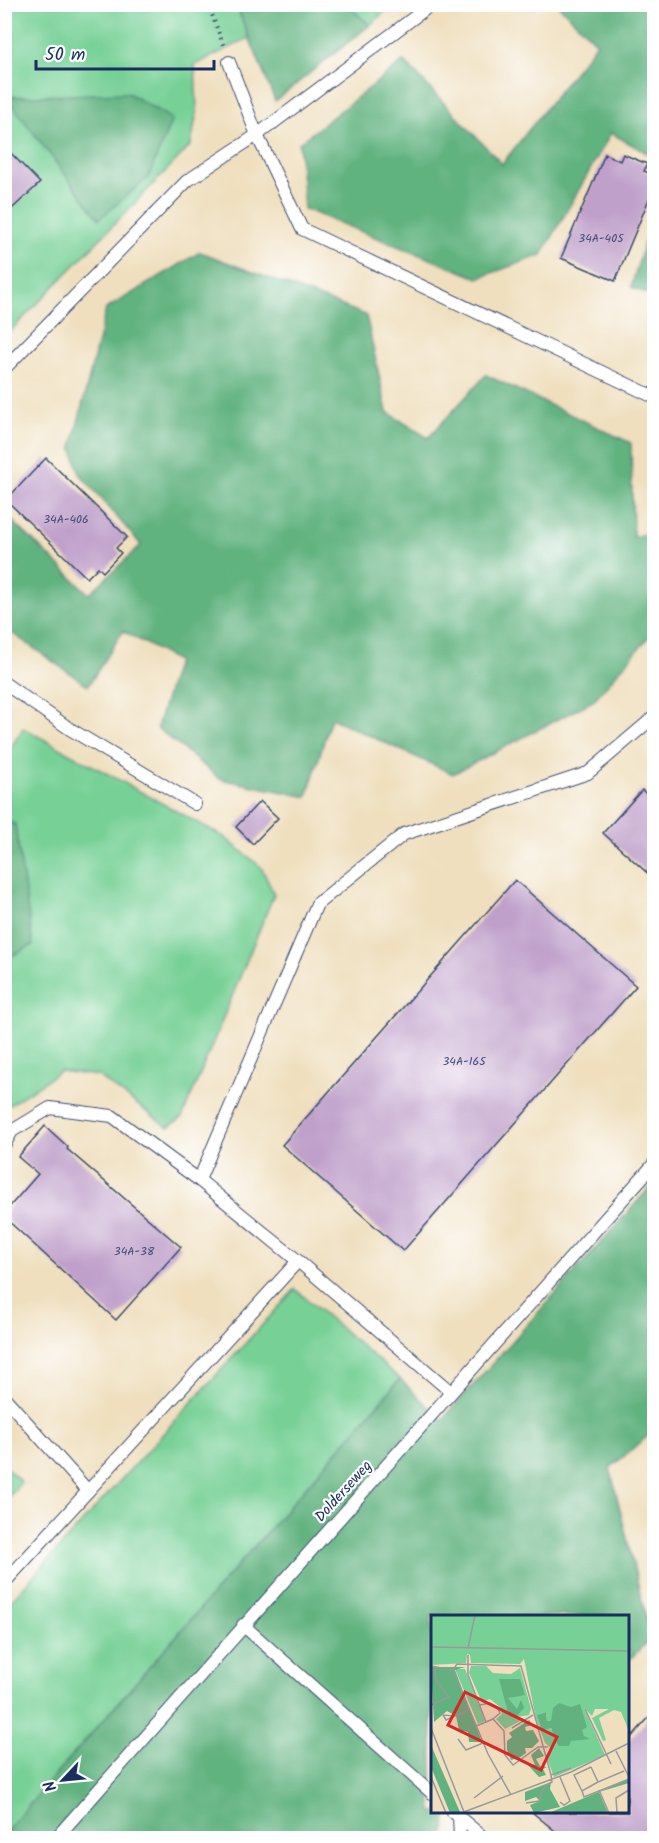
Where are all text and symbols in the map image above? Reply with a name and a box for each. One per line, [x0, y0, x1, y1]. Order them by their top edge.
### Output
scale bar [36, 33, 214, 71]
text: 50 m [45, 41, 85, 70]
house number: 34A-405 [578, 229, 625, 248]
house number: 34A-406 [43, 510, 89, 529]
house number: 34A-165 [442, 1052, 487, 1071]
house number: 34A-38 [114, 1242, 155, 1261]
street label: Dolderseweg [309, 1455, 378, 1528]
inset map [431, 1615, 629, 1813]
north arrow [33, 1750, 93, 1810]
text: N [37, 1776, 64, 1796]

